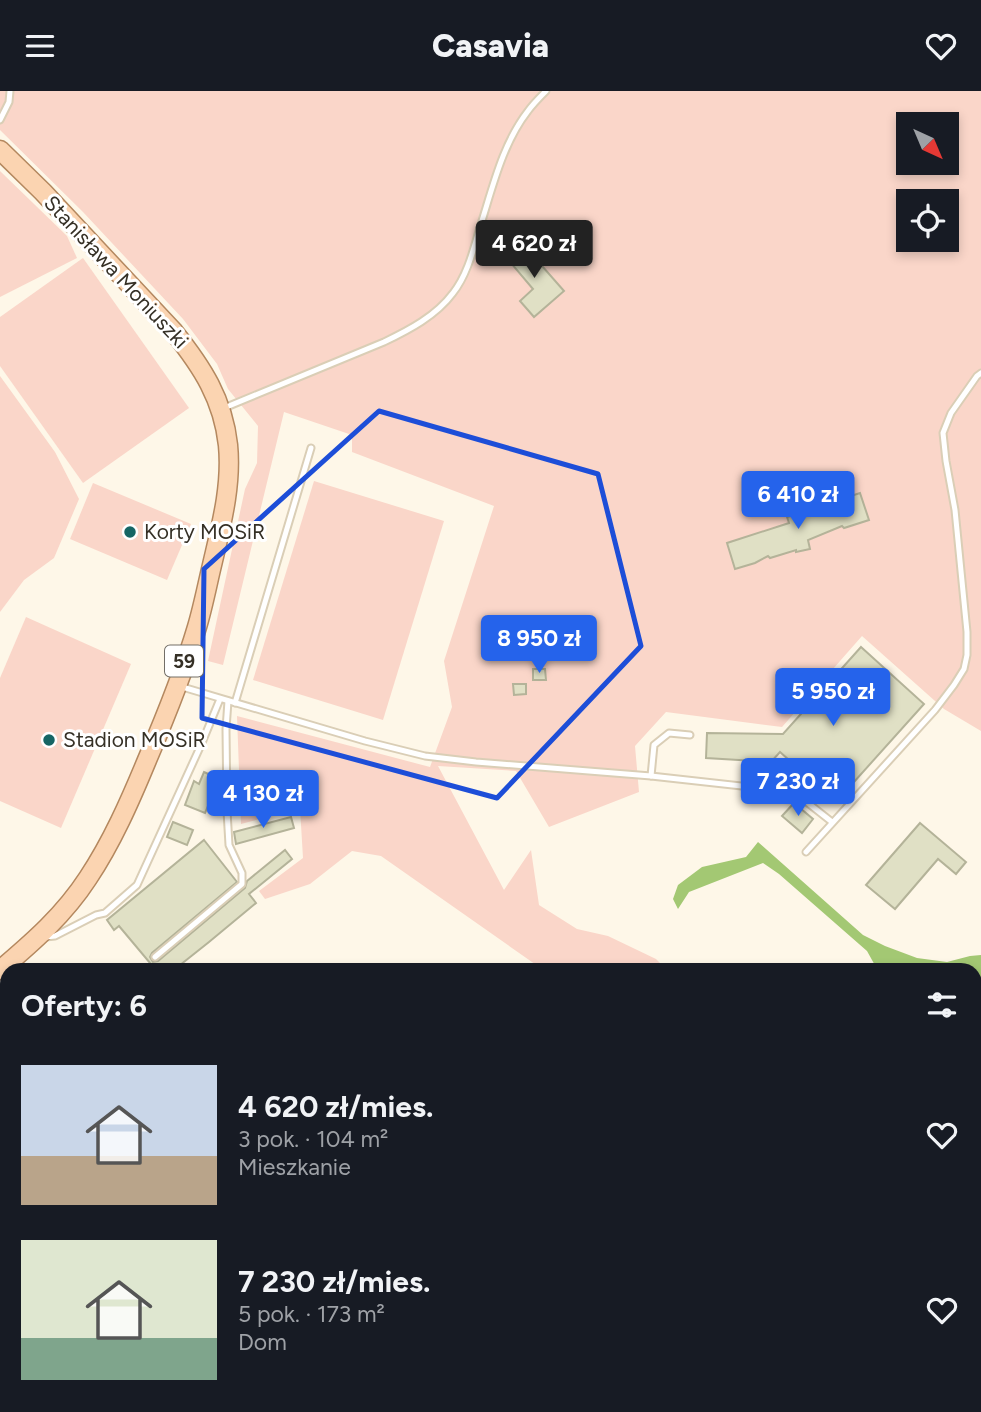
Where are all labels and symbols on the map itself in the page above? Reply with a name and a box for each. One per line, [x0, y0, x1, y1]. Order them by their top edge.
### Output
north arrow [896, 112, 959, 175]
street label: Stanisława Moniuszki [39, 190, 194, 353]
pin: 4 620 zł [462, 221, 606, 280]
pin: 6 410 zł [726, 471, 870, 531]
place label: Korty MOSiR [144, 519, 265, 544]
marker: Korty MOSiR [122, 524, 138, 540]
pin: 8 950 zł [467, 615, 611, 675]
road number: 59 [165, 645, 203, 677]
pin: 5 950 zł [761, 669, 905, 728]
place label: Stadion MOSiR [63, 727, 206, 752]
marker: Stadion MOSiR [41, 732, 57, 748]
pin: 7 230 zł [726, 759, 870, 818]
pin: 4 130 zł [191, 771, 335, 830]

